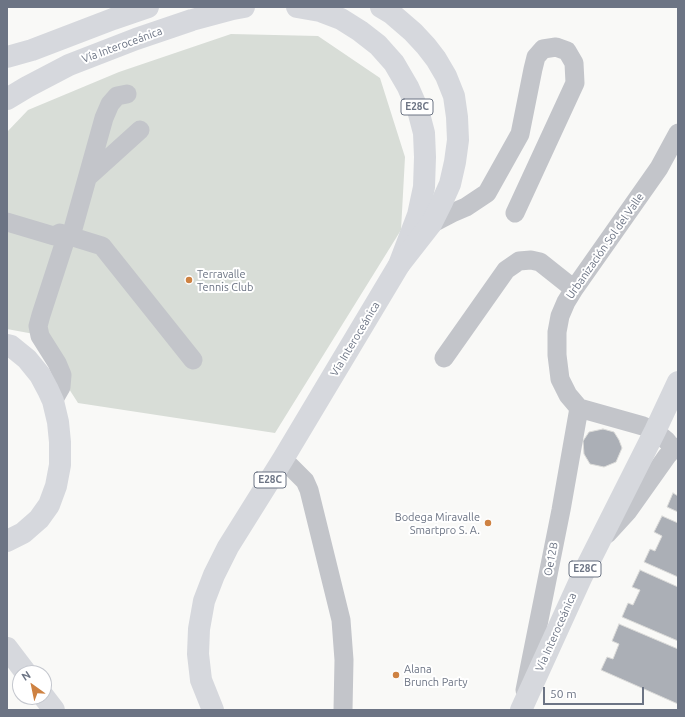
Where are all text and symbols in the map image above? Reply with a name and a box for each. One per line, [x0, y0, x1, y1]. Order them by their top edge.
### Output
street label: Vía Interoceánica [80, 24, 164, 66]
road number: E28C [401, 99, 433, 115]
street label: Urbanización Sol del Valle [563, 191, 647, 301]
place label: Terravalle Tennis Club [197, 267, 254, 293]
marker: Terravalle Tennis Club [184, 275, 194, 285]
street label: Vía Interoceánica [328, 299, 382, 379]
road number: E28C [254, 472, 286, 488]
place label: Bodega Miravalle Smartpro S. A. [395, 510, 480, 536]
marker: Bodega Miravalle Smartpro S. A. [483, 518, 493, 528]
street label: Oe12B [541, 541, 561, 577]
road number: E28C [569, 561, 601, 577]
street label: Vía Interoceánica [533, 591, 579, 673]
place label: Alana Brunch Party [404, 662, 468, 688]
north arrow [12, 665, 52, 705]
text: N [19, 669, 33, 683]
marker: Alana Brunch Party [391, 670, 401, 680]
scale bar [545, 679, 646, 705]
text: 50 m [550, 687, 577, 700]

